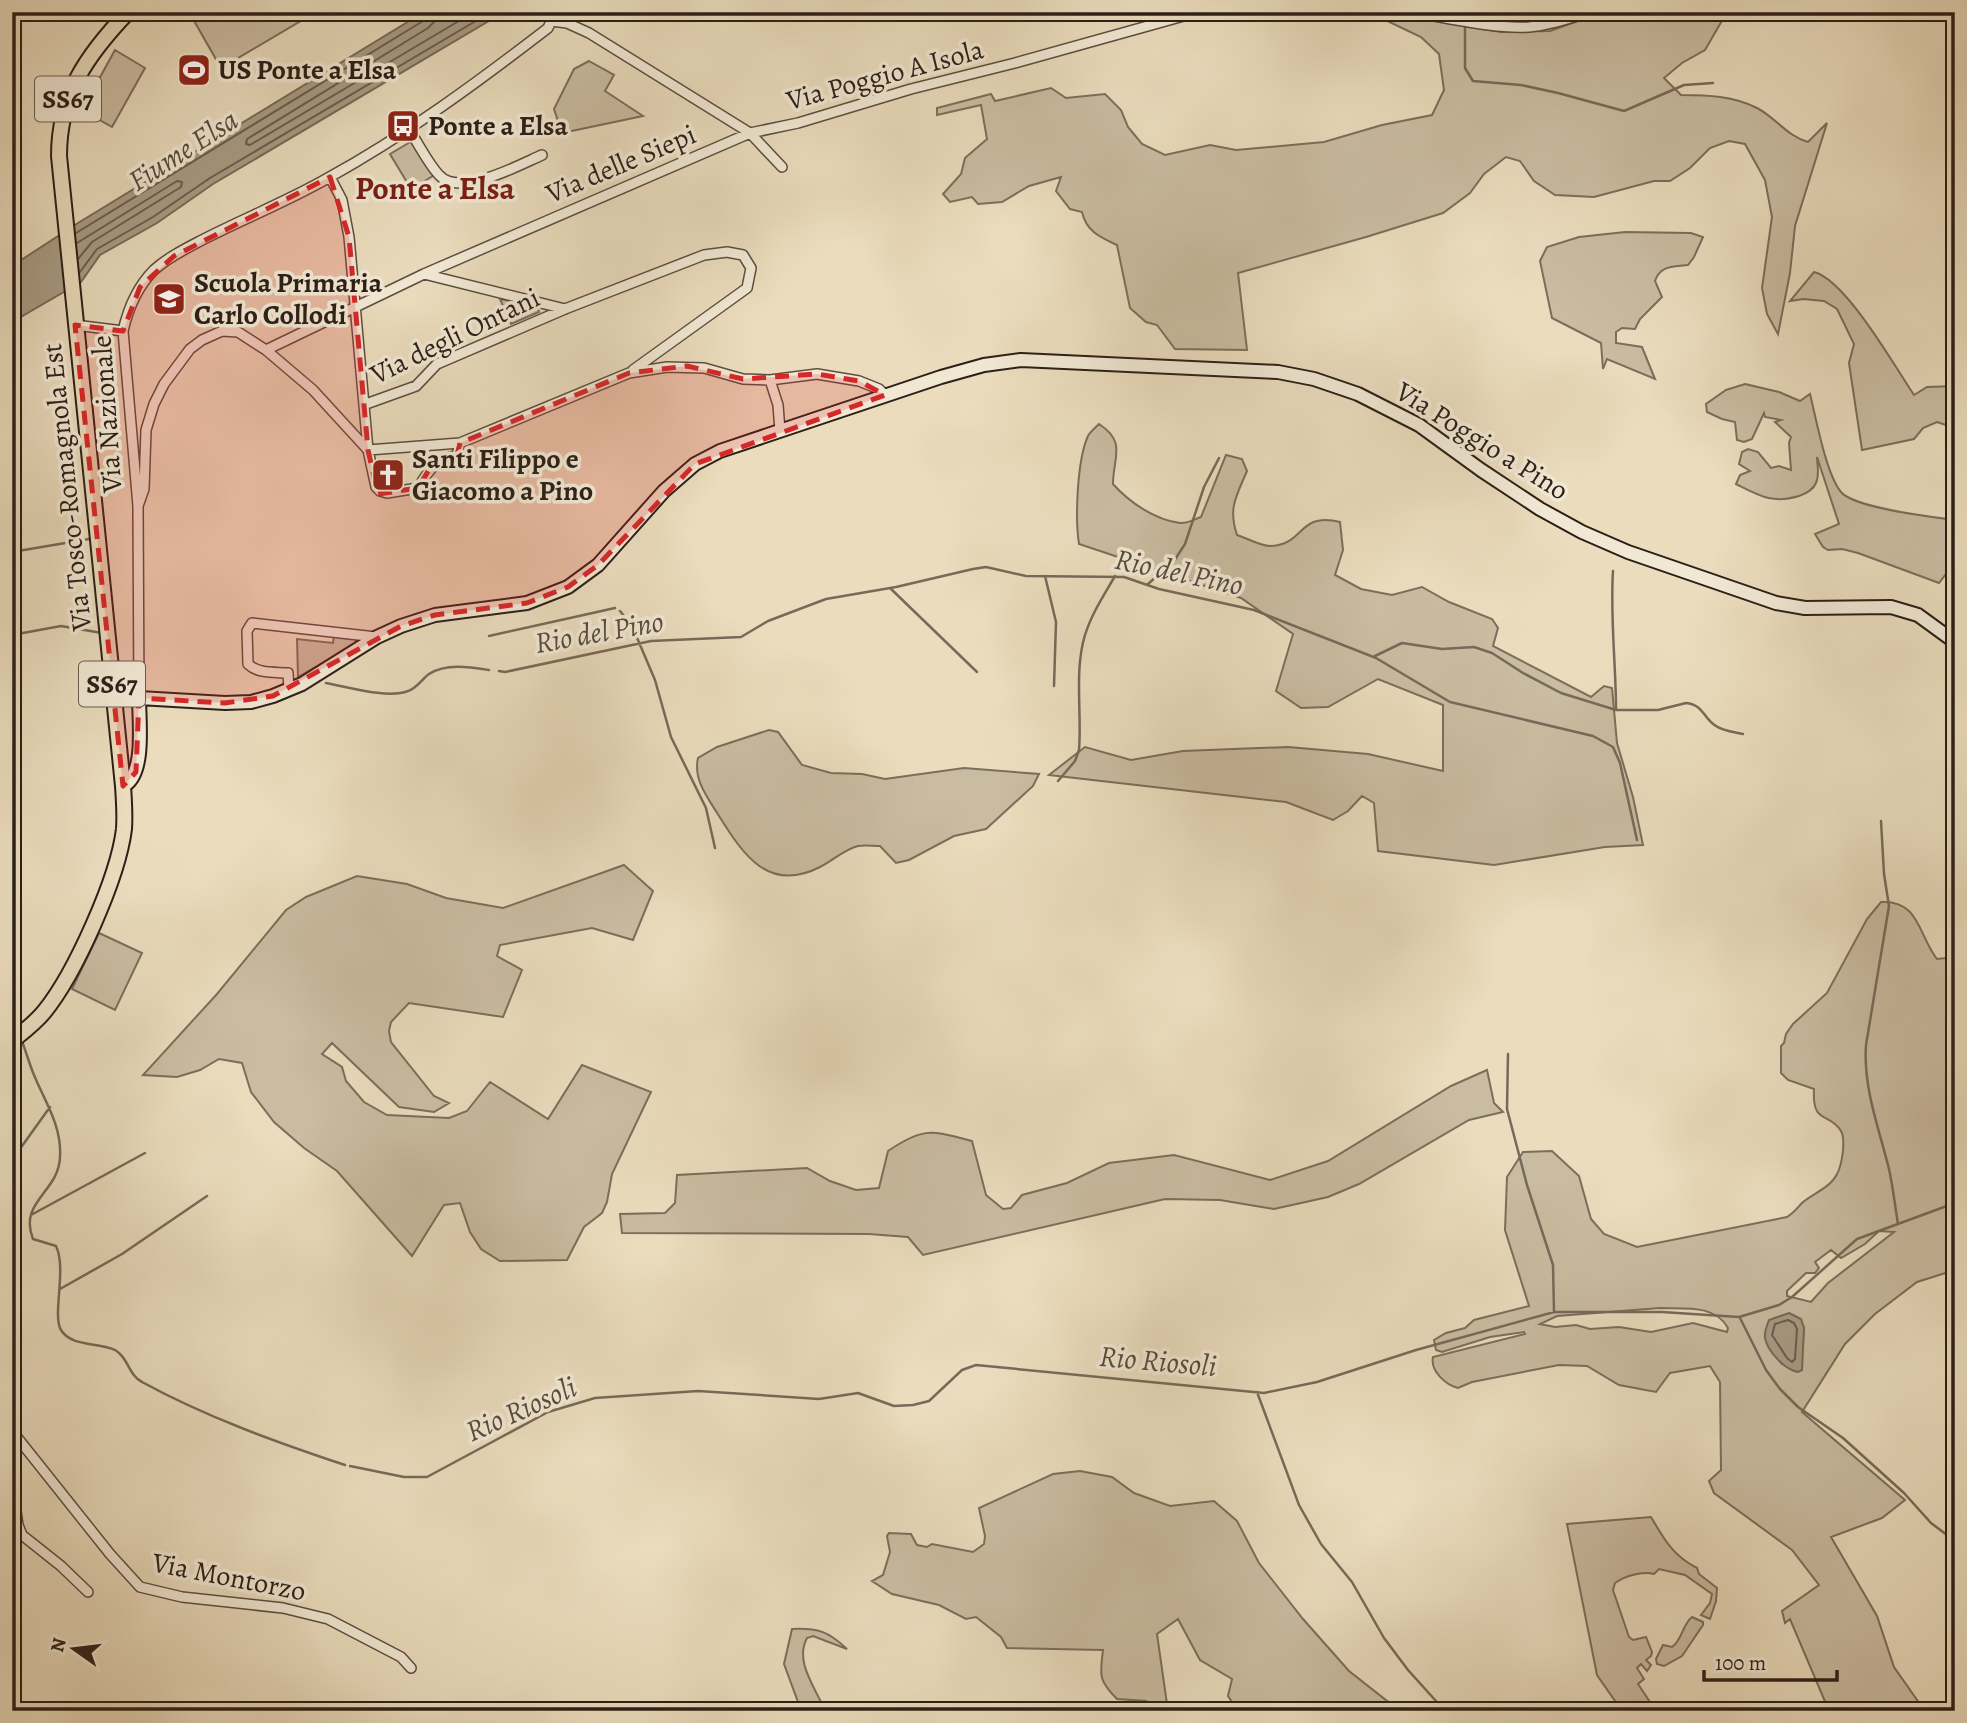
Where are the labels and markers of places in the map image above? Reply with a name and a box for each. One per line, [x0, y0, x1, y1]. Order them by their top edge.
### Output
sports icon: US Ponte a Elsa [175, 51, 213, 89]
place label: US Ponte a Elsa [218, 51, 397, 89]
bus stop icon: Ponte a Elsa [384, 107, 422, 145]
place label: Ponte a Elsa [428, 107, 568, 145]
place label: Scuola Primaria Carlo Collodi [194, 264, 383, 334]
school or university icon: Scuola Primaria Carlo Collodi [150, 280, 188, 318]
place label: Santi Filippo e Giacomo a Pino [412, 440, 593, 510]
church icon: Santi Filippo e Giacomo a Pino [369, 456, 407, 494]

